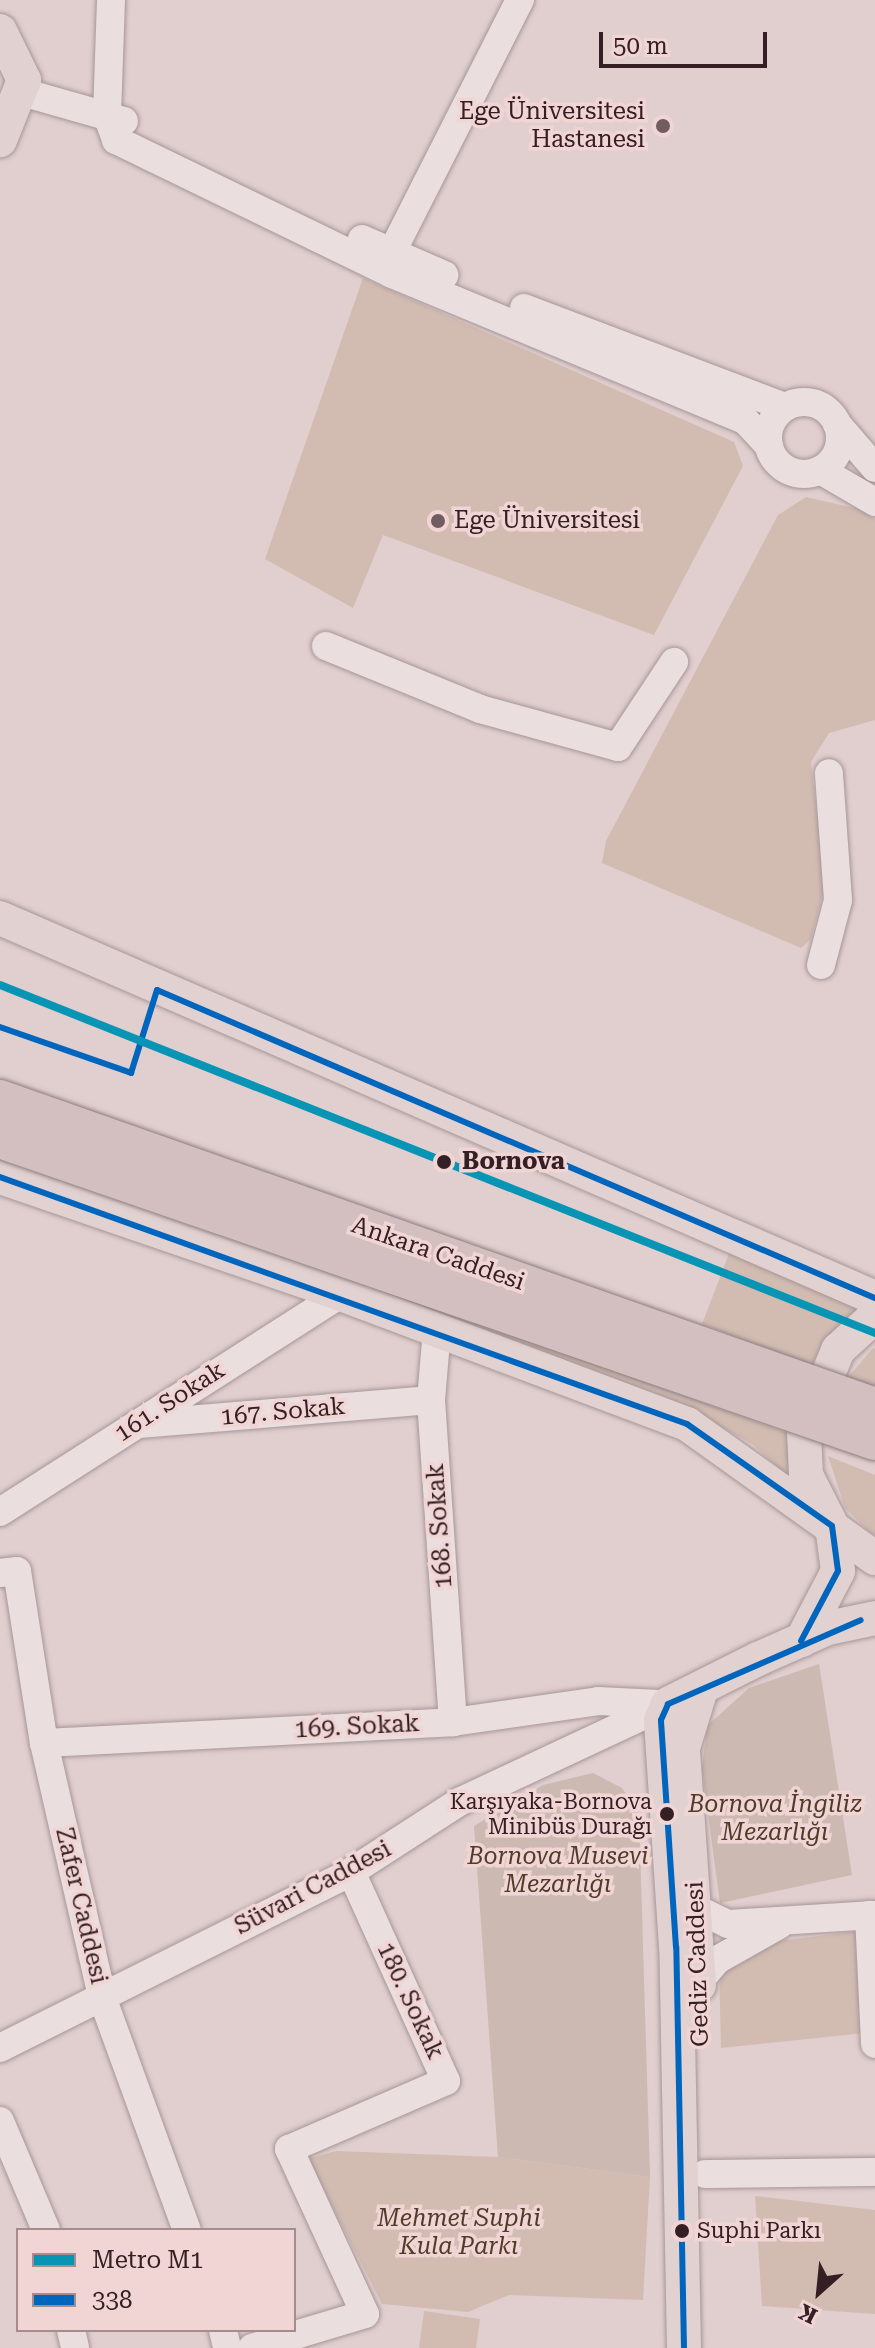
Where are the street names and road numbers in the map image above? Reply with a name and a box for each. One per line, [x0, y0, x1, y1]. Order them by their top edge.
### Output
street label: Ankara Caddesi [348, 1211, 528, 1297]
street label: 161. Sokak [110, 1356, 230, 1448]
street label: 167. Sokak [219, 1392, 347, 1432]
street label: 168. Sokak [421, 1463, 459, 1589]
street label: 169. Sokak [294, 1709, 420, 1745]
street label: Zafer Caddesi [49, 1825, 113, 1987]
street label: Süvari Caddesi [230, 1835, 396, 1941]
street label: Gediz Caddesi [681, 1881, 715, 2047]
street label: 180. Sokak [370, 1938, 450, 2064]

